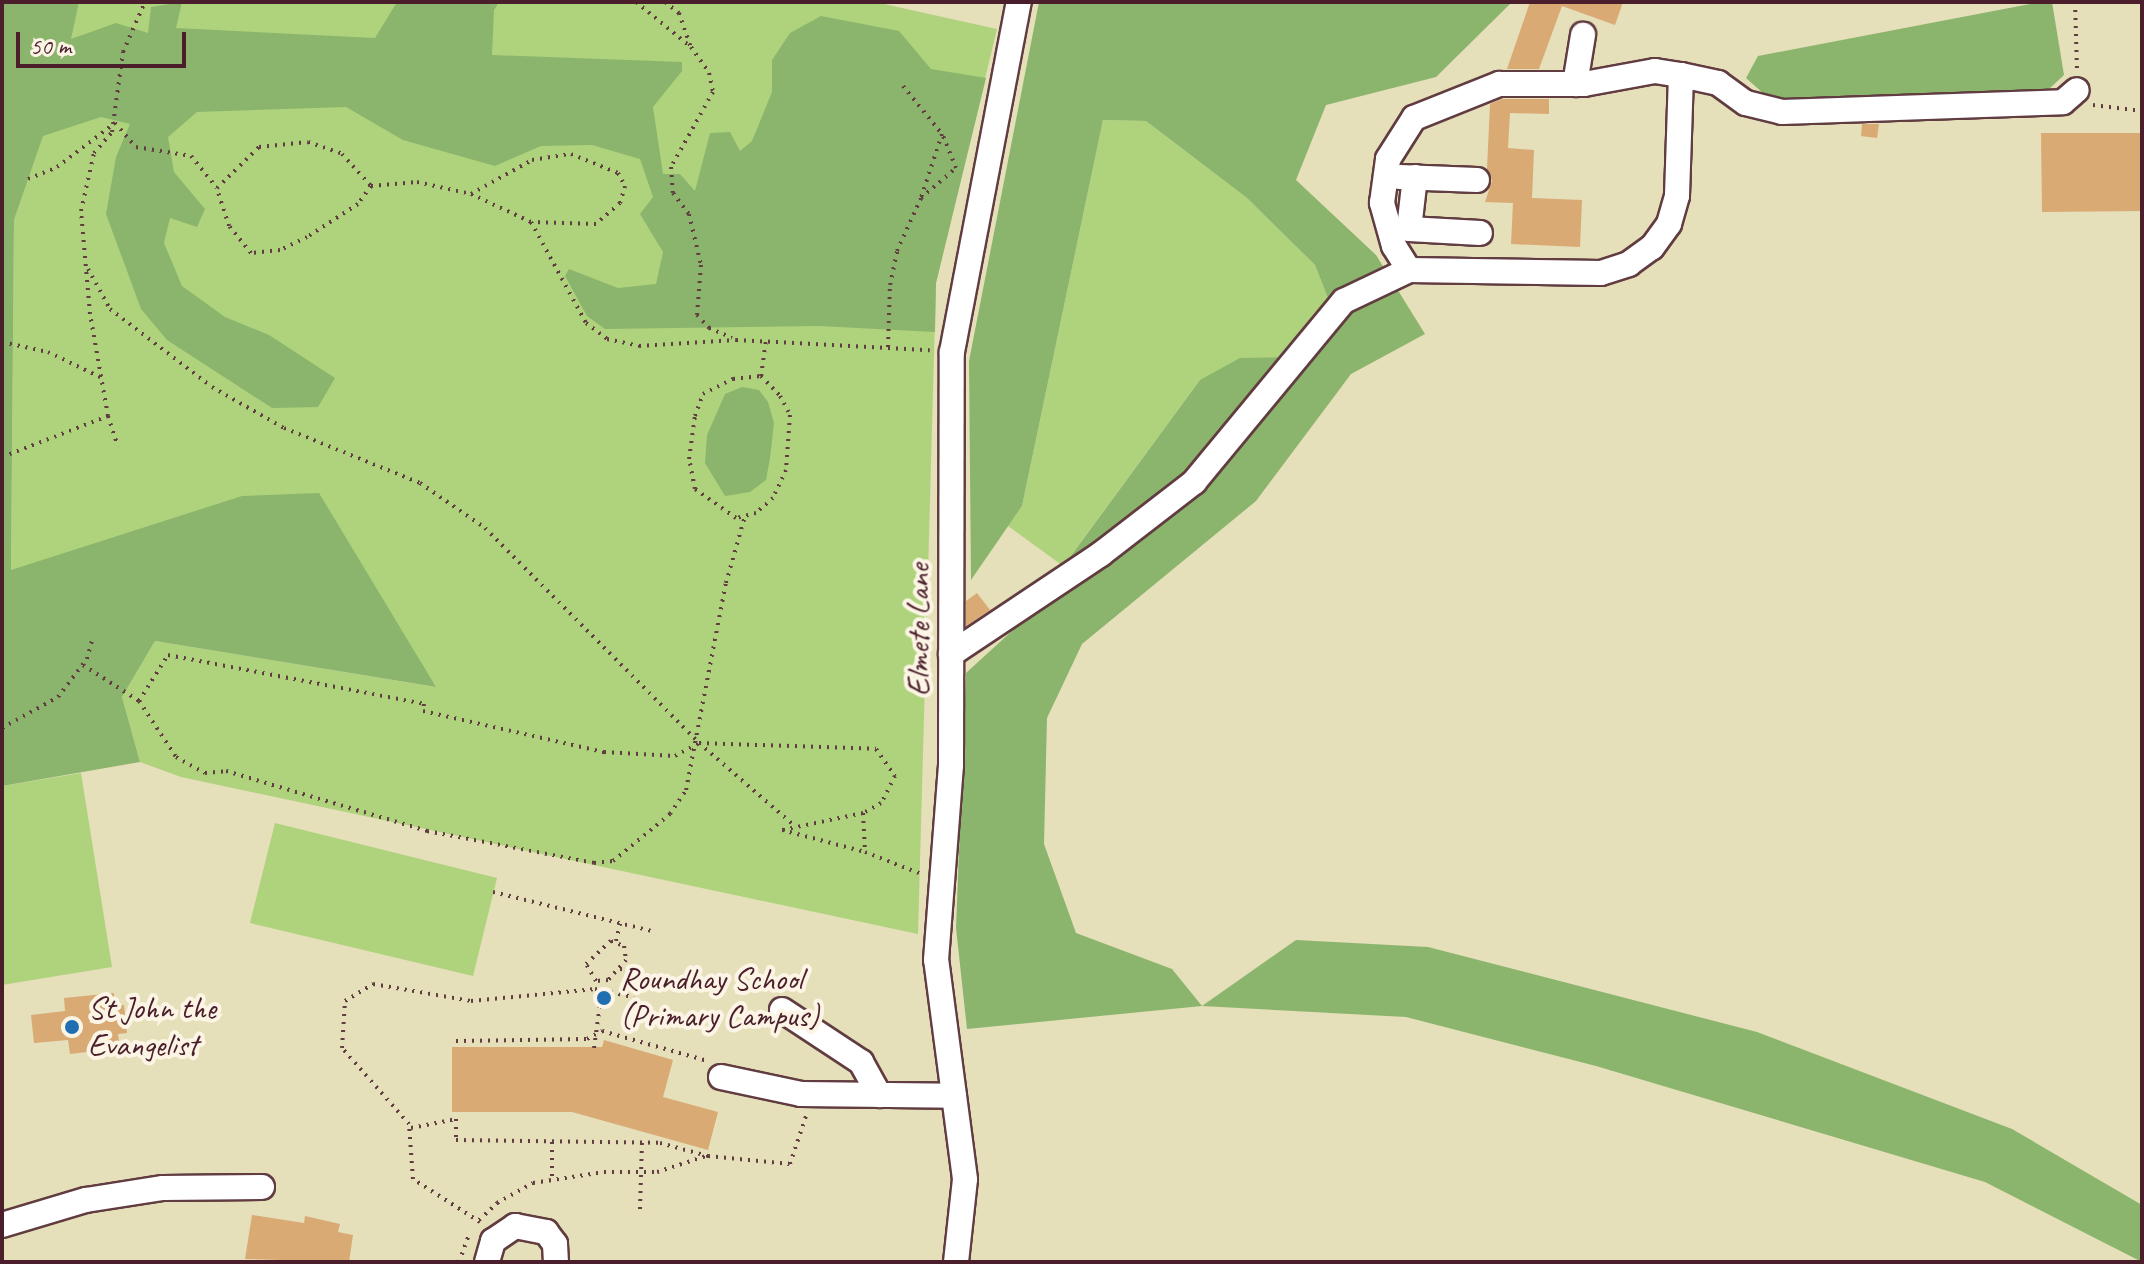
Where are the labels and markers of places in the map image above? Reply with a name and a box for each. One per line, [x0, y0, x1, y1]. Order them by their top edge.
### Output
place label: Roundhay School (Primary Campus) [620, 961, 818, 1036]
marker: Roundhay School (Primary Campus) [595, 989, 613, 1007]
place label: St John the Evangelist [88, 990, 216, 1065]
marker: St John the Evangelist [63, 1018, 81, 1036]

